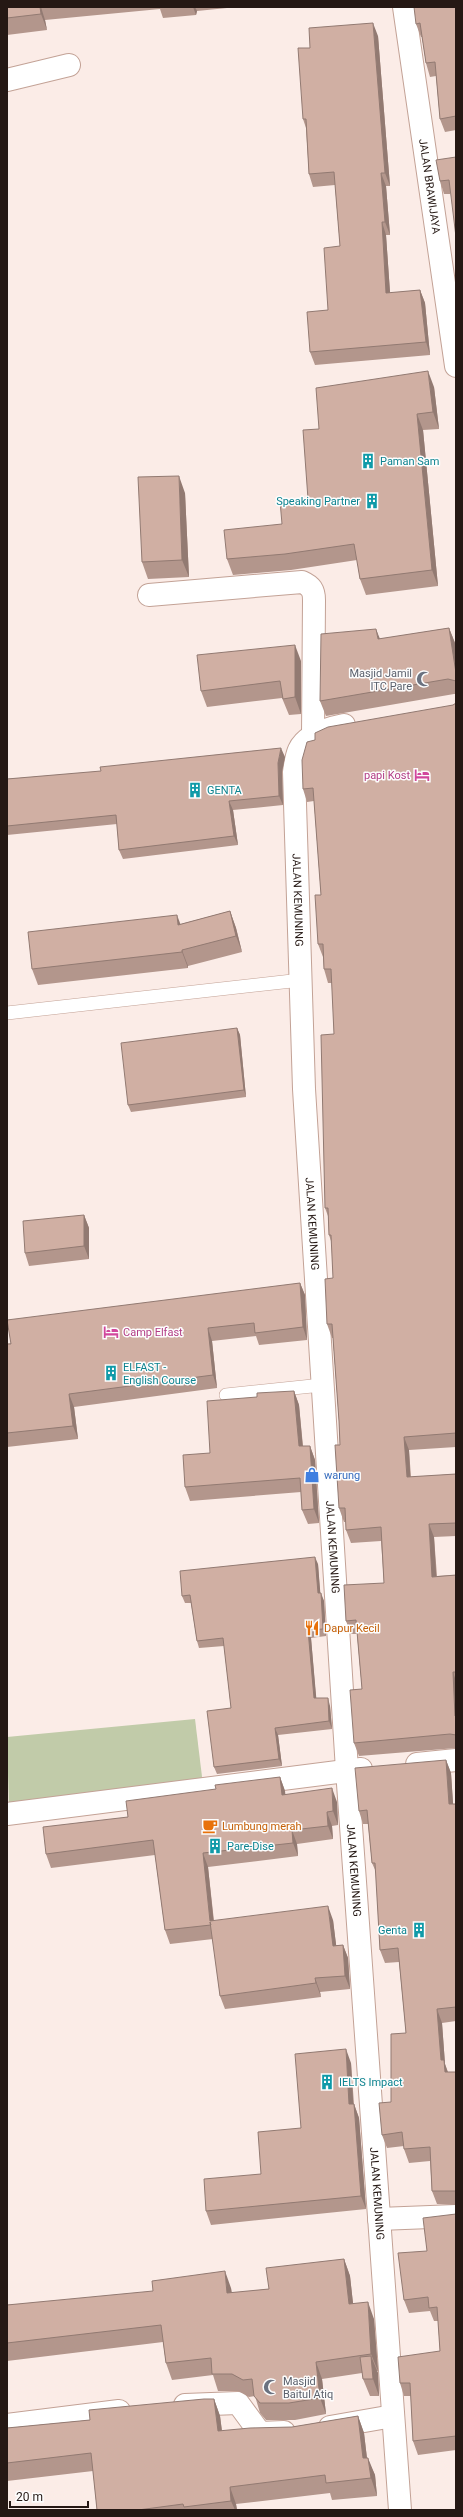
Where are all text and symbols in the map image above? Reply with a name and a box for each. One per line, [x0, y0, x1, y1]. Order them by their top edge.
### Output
street label: JALAN BRAWIJAYA [417, 138, 443, 235]
building icon: Paman Sam [359, 452, 377, 470]
place label: Paman Sam [380, 455, 439, 468]
building icon: Speaking Partner [363, 492, 381, 510]
place label: Speaking Partner [276, 495, 360, 508]
place label: Masjid Jamil ITC Pare [349, 667, 412, 693]
mosque icon: Masjid Jamil ITC Pare [415, 670, 433, 688]
hotel icon: papi Kost [413, 766, 431, 784]
place label: papi Kost [364, 769, 410, 782]
building icon: GENTA [186, 781, 204, 799]
place label: GENTA [207, 784, 243, 797]
street label: JALAN KEMUNING [290, 853, 306, 947]
street label: JALAN KEMUNING [303, 1177, 322, 1271]
hotel icon: Camp Elfast [102, 1323, 120, 1341]
place label: Camp Elfast [123, 1326, 183, 1339]
place label: ELFAST - English Course [123, 1361, 196, 1387]
building icon: ELFAST - English Course [102, 1364, 120, 1382]
shop icon: warung [303, 1466, 321, 1484]
place label: warung [324, 1469, 360, 1482]
street label: JALAN KEMUNING [324, 1500, 342, 1594]
restaurant icon: Dapur Kecil [303, 1619, 321, 1637]
place label: Dapur Kecil [324, 1622, 380, 1635]
cafe icon: Lumbung merah [201, 1817, 219, 1835]
place label: Lumbung merah [222, 1820, 302, 1833]
street label: JALAN KEMUNING [344, 1823, 364, 1917]
building icon: Pare-Dise [206, 1837, 224, 1855]
place label: Pare-Dise [227, 1840, 274, 1853]
building icon: Genta [410, 1921, 428, 1939]
place label: Genta [378, 1924, 407, 1937]
building icon: IELTS Impact [318, 2073, 336, 2091]
place label: IELTS Impact [339, 2076, 403, 2089]
street label: JALAN KEMUNING [368, 2147, 387, 2240]
place label: Masjid Baitul Atiq [283, 2375, 333, 2401]
mosque icon: Masjid Baitul Atiq [262, 2378, 280, 2396]
scale bar [10, 2483, 88, 2509]
text: 20 m [16, 2490, 43, 2504]

